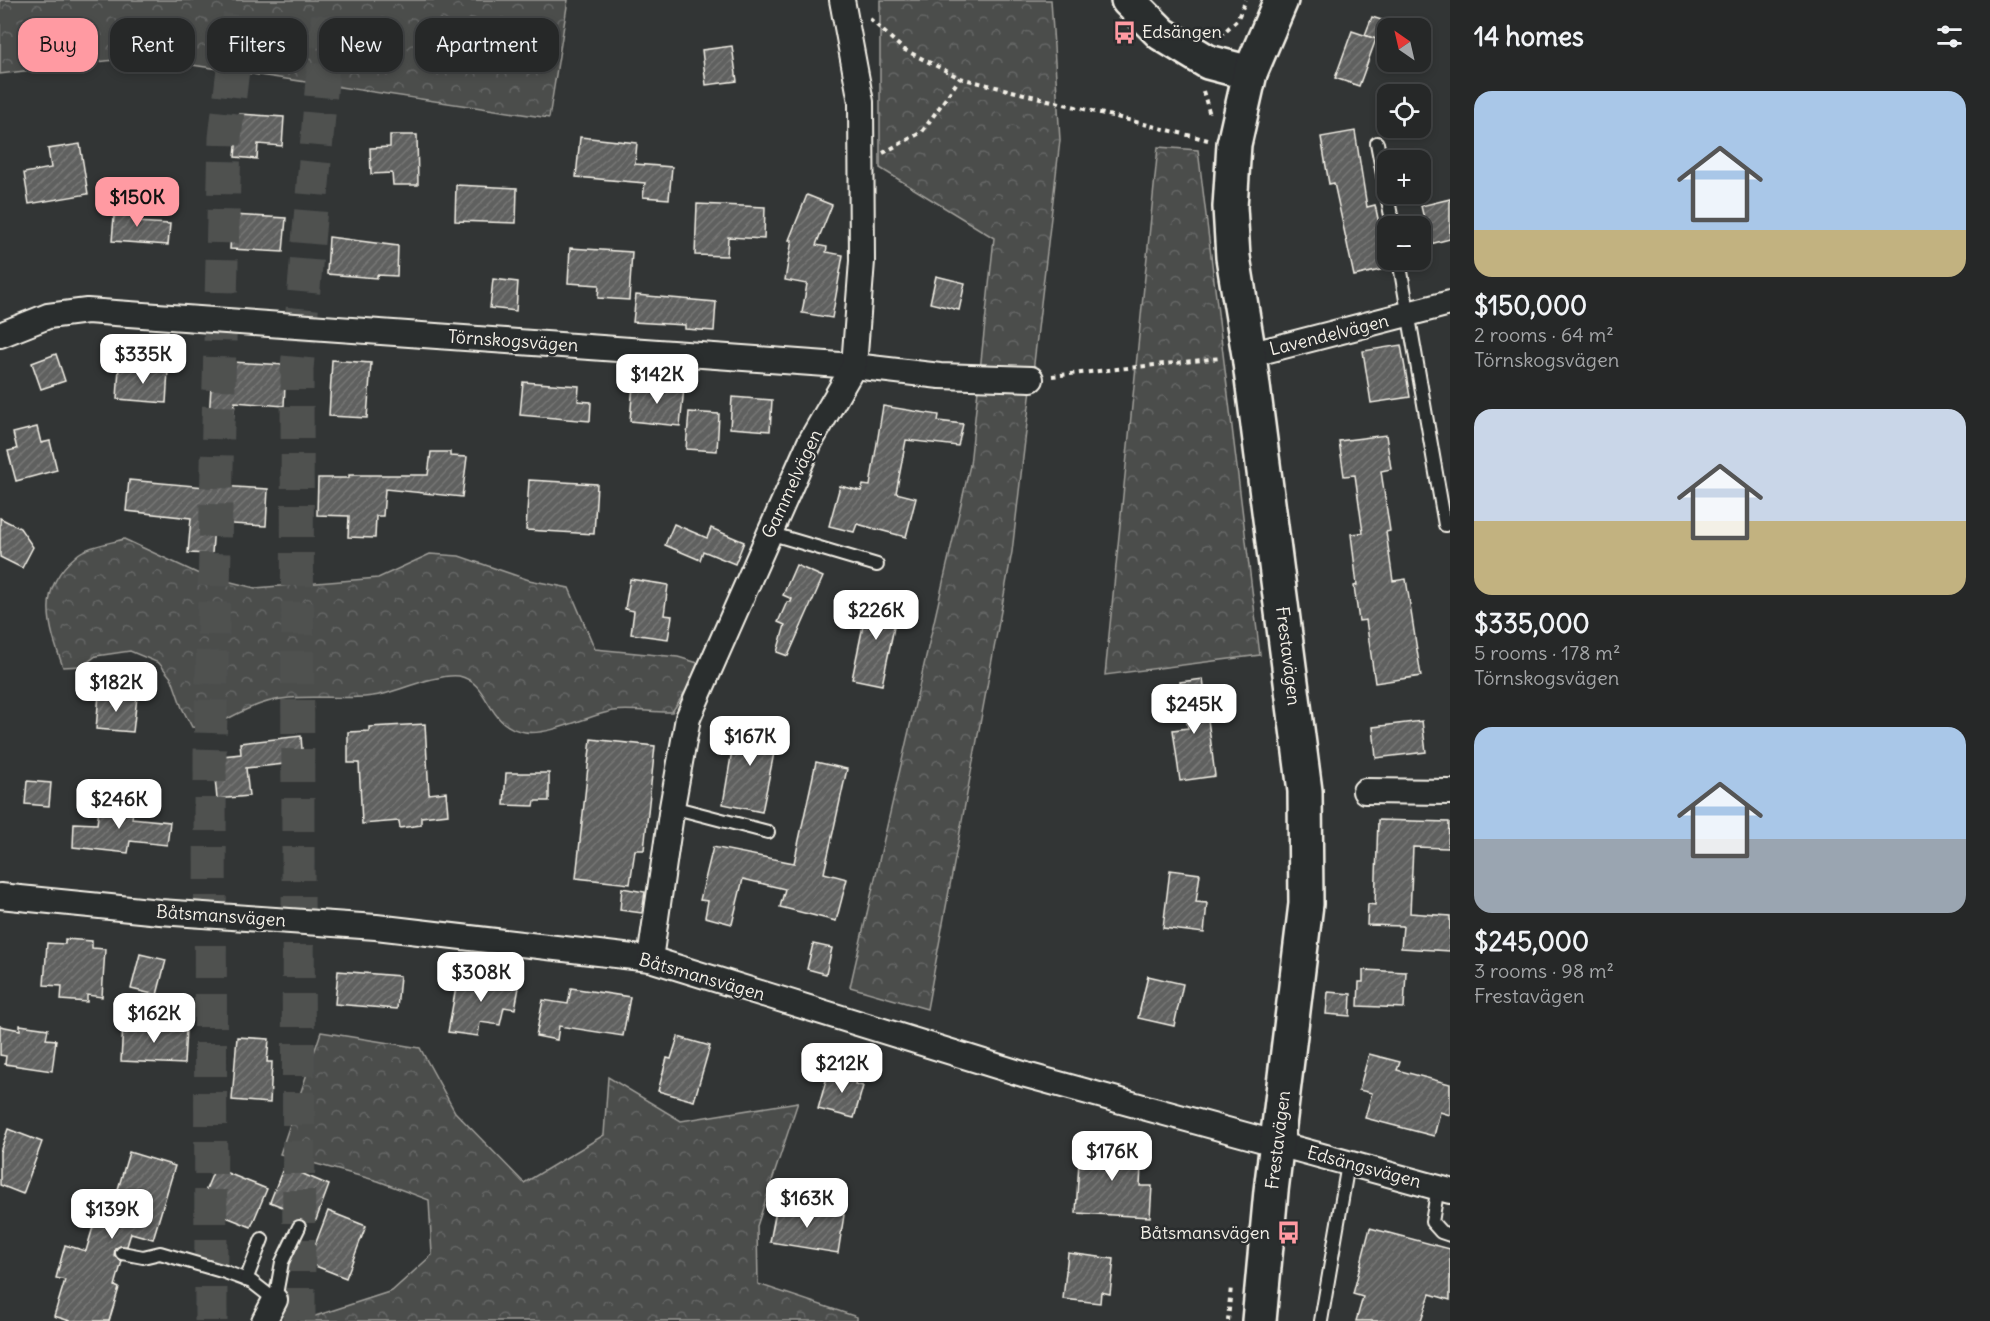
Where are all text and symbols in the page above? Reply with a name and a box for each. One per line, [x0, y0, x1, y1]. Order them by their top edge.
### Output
chip: Buy [18, 18, 98, 72]
chip: Rent [110, 18, 195, 72]
chip: Filters [207, 18, 307, 72]
chip: New [319, 18, 403, 72]
chip: Apartment [415, 18, 559, 72]
north arrow [1377, 18, 1431, 72]
map controls [1377, 18, 1431, 270]
bus stop icon: Edsängen [1111, 19, 1137, 45]
place label: Edsängen [1142, 20, 1222, 43]
text: 14 homes [1474, 20, 1584, 53]
icon: filters [1933, 20, 1966, 53]
button: locate [1377, 84, 1431, 138]
icon: home [1666, 130, 1774, 238]
button: + [1377, 150, 1431, 204]
pin: $150K [95, 177, 179, 228]
text: $150K [109, 184, 165, 209]
button: − [1377, 216, 1431, 270]
text: $150,000 [1474, 289, 1587, 322]
street label: Lavendelvägen [1267, 309, 1391, 360]
text: 2 rooms · 64 m² [1474, 322, 1614, 347]
street label: Törnskogsvägen [447, 324, 579, 357]
pin: $335K [101, 334, 185, 385]
text: $335K [114, 341, 172, 366]
text: Törnskogsvägen [1474, 347, 1619, 372]
pin: $142K [615, 354, 699, 405]
text: $142K [630, 361, 684, 386]
street label: Gammelvägen [756, 426, 827, 542]
icon: home [1666, 448, 1774, 556]
pin: $226K [834, 590, 918, 641]
text: $226K [848, 597, 904, 622]
street label: Frestavägen [1271, 605, 1306, 707]
text: $335,000 [1474, 607, 1590, 640]
text: 5 rooms · 178 m² [1474, 640, 1620, 665]
pin: $182K [74, 662, 158, 713]
text: Törnskogsvägen [1474, 665, 1619, 690]
text: $182K [89, 669, 143, 694]
pin: $245K [1152, 684, 1236, 735]
text: $245K [1165, 691, 1223, 716]
pin: $167K [708, 716, 792, 767]
text: $167K [724, 723, 776, 748]
icon: home [1666, 766, 1774, 874]
pin: $246K [77, 779, 161, 830]
text: $246K [90, 786, 148, 811]
street label: Båtsmansvägen [155, 899, 287, 932]
text: $245,000 [1474, 925, 1589, 958]
street label: Båtsmansvägen [636, 948, 768, 1005]
pin: $308K [439, 952, 523, 1003]
text: 3 rooms · 98 m² [1474, 958, 1614, 983]
text: $308K [451, 959, 511, 984]
text: Frestavägen [1474, 983, 1585, 1008]
pin: $162K [112, 993, 196, 1044]
text: $162K [127, 1000, 181, 1025]
pin: $212K [800, 1043, 884, 1094]
text: $212K [815, 1050, 869, 1075]
street label: Frestavägen [1260, 1089, 1295, 1191]
pin: $176K [1070, 1131, 1154, 1182]
text: $176K [1086, 1138, 1138, 1163]
street label: Edsängsvägen [1305, 1140, 1424, 1193]
pin: $163K [765, 1178, 849, 1229]
text: $163K [780, 1185, 834, 1210]
pin: $139K [70, 1189, 154, 1240]
text: $139K [85, 1196, 139, 1221]
bus stop icon: Båtsmansvägen [1275, 1220, 1301, 1246]
place label: Båtsmansvägen [1140, 1221, 1270, 1244]

